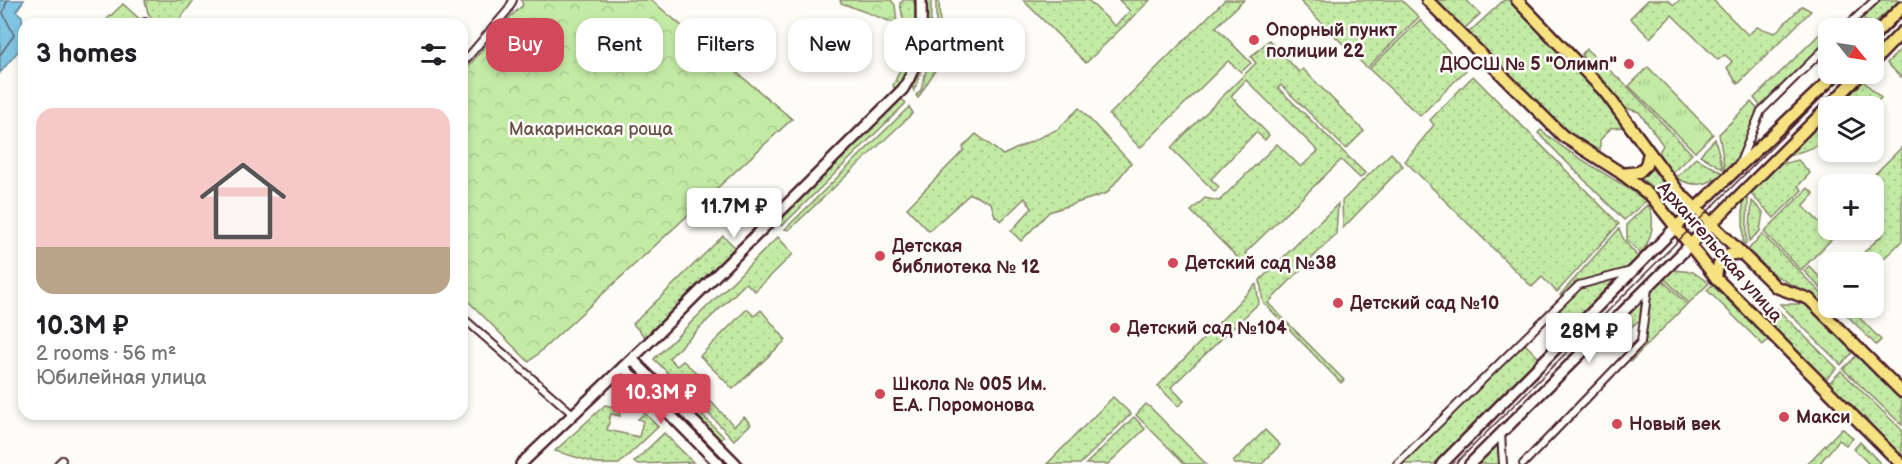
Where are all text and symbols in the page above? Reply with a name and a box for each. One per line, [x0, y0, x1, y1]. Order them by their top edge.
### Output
chip: Buy [486, 18, 564, 72]
chip: Rent [576, 18, 663, 72]
chip: Filters [675, 18, 776, 72]
chip: New [788, 18, 872, 72]
chip: Apartment [884, 18, 1025, 72]
north arrow [1818, 18, 1884, 84]
map controls [1818, 18, 1884, 318]
place label: Опорный пункт полиции 22 [1266, 20, 1398, 62]
marker: Опорный пункт полиции 22 [1247, 33, 1261, 47]
icon: filters [417, 38, 450, 71]
text: 3 homes [36, 39, 137, 70]
place label: ДЮСШ № 5 "Олимп" [1440, 54, 1617, 75]
marker: ДЮСШ № 5 "Олимп" [1622, 57, 1636, 71]
button: layers [1818, 96, 1884, 162]
park label: Макаринская роща [509, 119, 674, 140]
icon: home [189, 147, 297, 255]
button: + [1818, 174, 1884, 240]
street label: Архангельская улица [1653, 177, 1787, 327]
pin: 11.7M ₽ [679, 188, 789, 239]
text: 11.7M ₽ [701, 195, 767, 219]
place label: Детская библиотека № 12 [892, 236, 1040, 278]
marker: Детская библиотека № 12 [873, 249, 887, 263]
button: − [1818, 252, 1884, 318]
place label: Детский сад №38 [1185, 253, 1337, 274]
marker: Детский сад №38 [1166, 256, 1180, 270]
place label: Детский сад №10 [1350, 293, 1499, 314]
marker: Детский сад №10 [1331, 296, 1345, 310]
text: 10.3M ₽ [36, 311, 129, 342]
pin: 28M ₽ [1547, 313, 1631, 364]
place label: Детский сад №104 [1127, 318, 1287, 339]
text: 28M ₽ [1560, 320, 1618, 344]
marker: Детский сад №104 [1108, 321, 1122, 335]
text: 2 rooms · 56 m² [36, 342, 176, 366]
text: Юбилейная улица [36, 366, 207, 390]
pin: 10.3M ₽ [606, 374, 716, 425]
place label: Школа № 005 Им. Е.А. Поромонова [892, 374, 1047, 416]
text: 10.3M ₽ [625, 381, 697, 405]
marker: Школа № 005 Им. Е.А. Поромонова [873, 387, 887, 401]
place label: Макси [1796, 407, 1850, 428]
marker: Макси [1777, 410, 1791, 424]
place label: Новый век [1629, 414, 1721, 435]
marker: Новый век [1610, 417, 1624, 431]

